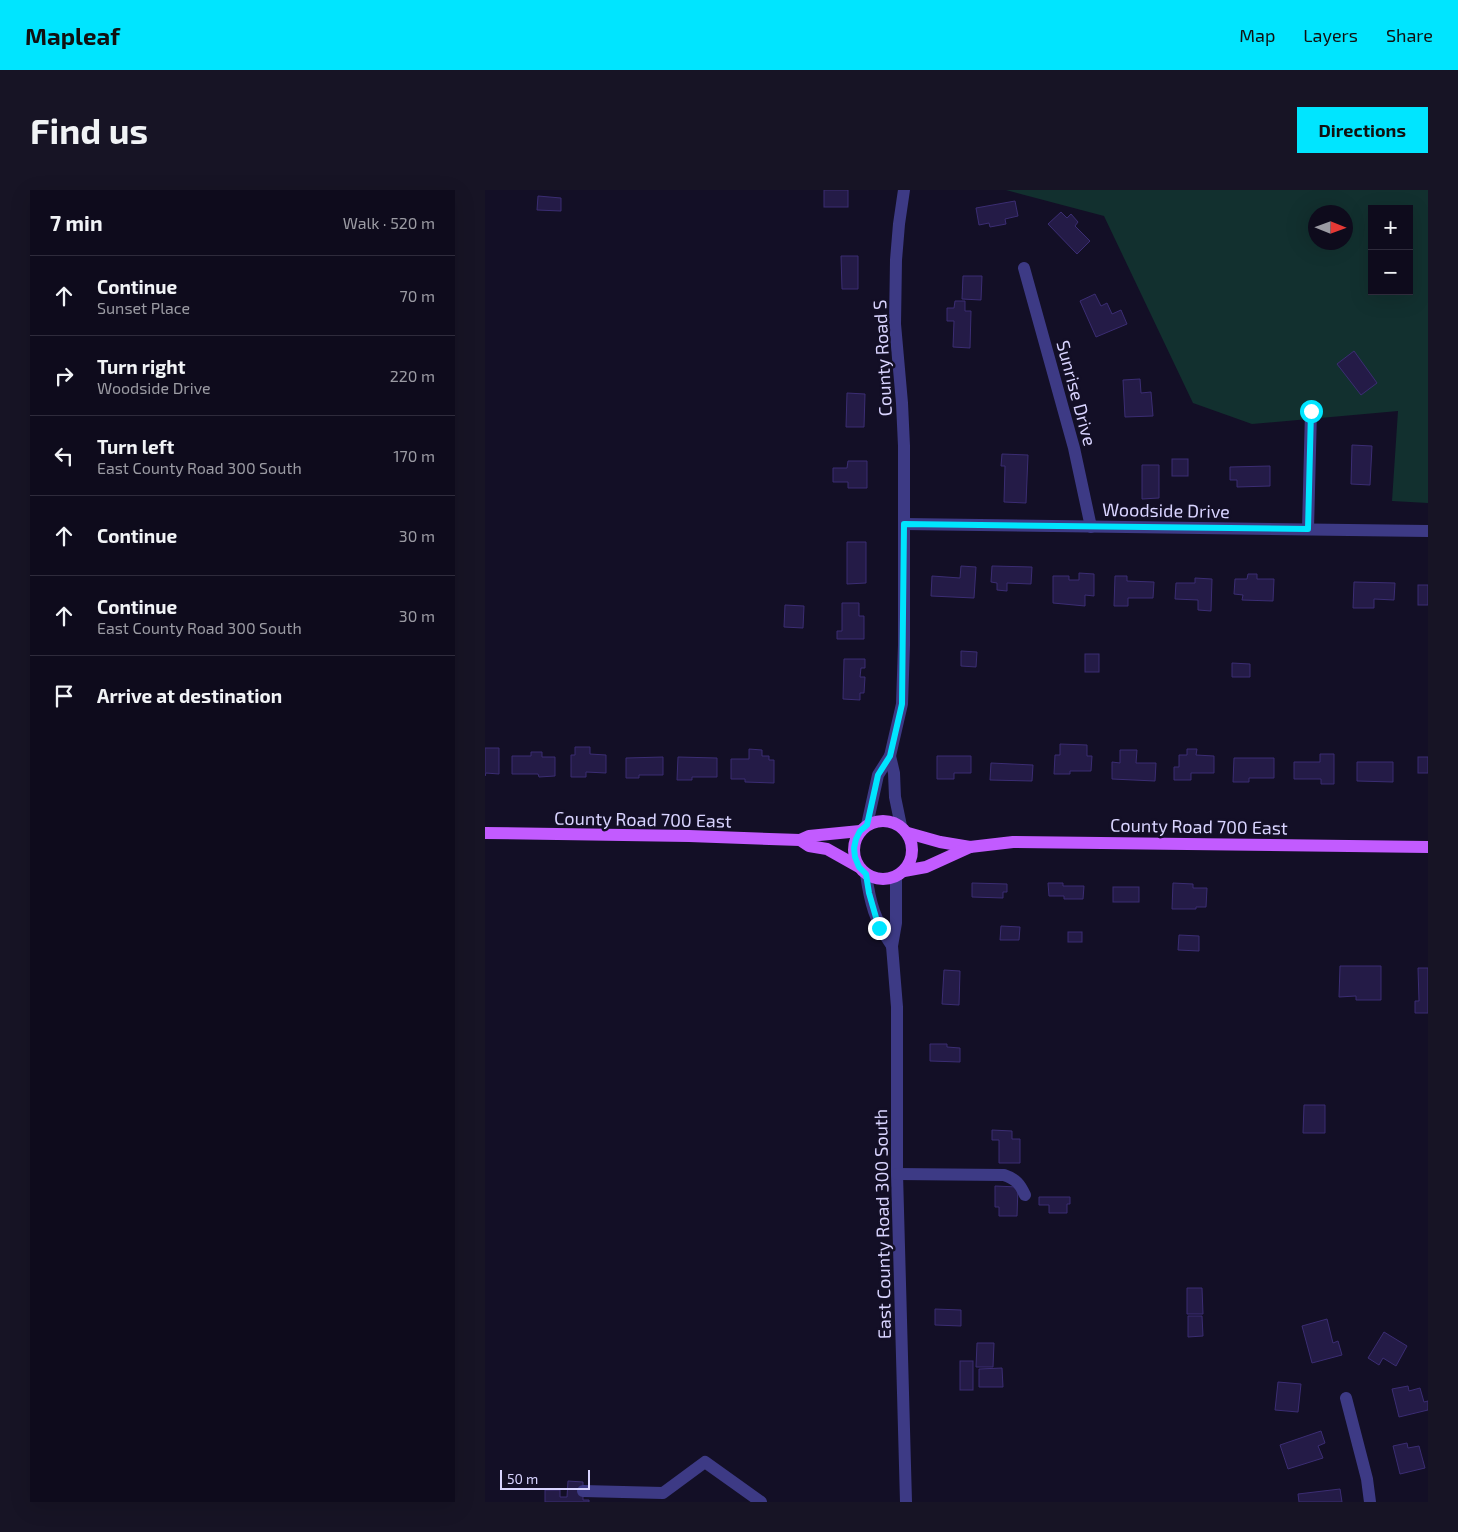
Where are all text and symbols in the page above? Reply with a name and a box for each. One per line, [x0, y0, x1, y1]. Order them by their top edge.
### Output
text: Mapleaf [25, 21, 120, 50]
text: Map [1239, 24, 1275, 46]
text: Layers [1303, 24, 1358, 46]
text: Share [1386, 24, 1433, 46]
button: Directions [1297, 107, 1428, 153]
text: Find us [30, 109, 148, 151]
north arrow [1308, 205, 1353, 250]
map controls [1368, 205, 1413, 295]
button: + [1368, 205, 1413, 250]
text: 7 min [50, 210, 103, 235]
text: Walk · 520 m [343, 213, 435, 232]
button: − [1368, 250, 1413, 295]
text: Continue [97, 275, 177, 298]
icon: ahead [50, 282, 78, 310]
text: 70 m [400, 286, 435, 305]
text: Sunset Place [97, 298, 190, 317]
street label: County Road S [868, 299, 896, 417]
street label: Sunrise Drive [1052, 338, 1102, 448]
text: Turn right [97, 355, 185, 378]
icon: right [50, 362, 78, 390]
text: 220 m [390, 366, 435, 385]
text: Woodside Drive [97, 378, 211, 397]
route start [1300, 400, 1323, 423]
text: Turn left [97, 435, 174, 458]
icon: left [50, 442, 78, 470]
text: 170 m [393, 446, 435, 465]
text: East County Road 300 South [97, 458, 302, 477]
street label: Woodside Drive [1102, 498, 1230, 522]
icon: ahead [50, 522, 78, 550]
text: Continue [97, 524, 177, 547]
text: 30 m [399, 526, 435, 545]
text: Continue [97, 595, 177, 618]
icon: ahead [50, 602, 78, 630]
text: 30 m [399, 606, 435, 625]
text: East County Road 300 South [97, 618, 302, 637]
icon: arrive [50, 682, 78, 710]
text: Arrive at destination [97, 684, 282, 707]
street label: County Road 700 East [554, 806, 732, 832]
street label: County Road 700 East [1110, 813, 1288, 839]
route end [868, 917, 891, 940]
street label: East County Road 300 South [869, 1109, 895, 1339]
scale bar [500, 1467, 590, 1490]
text: 50 m [507, 1470, 538, 1487]

